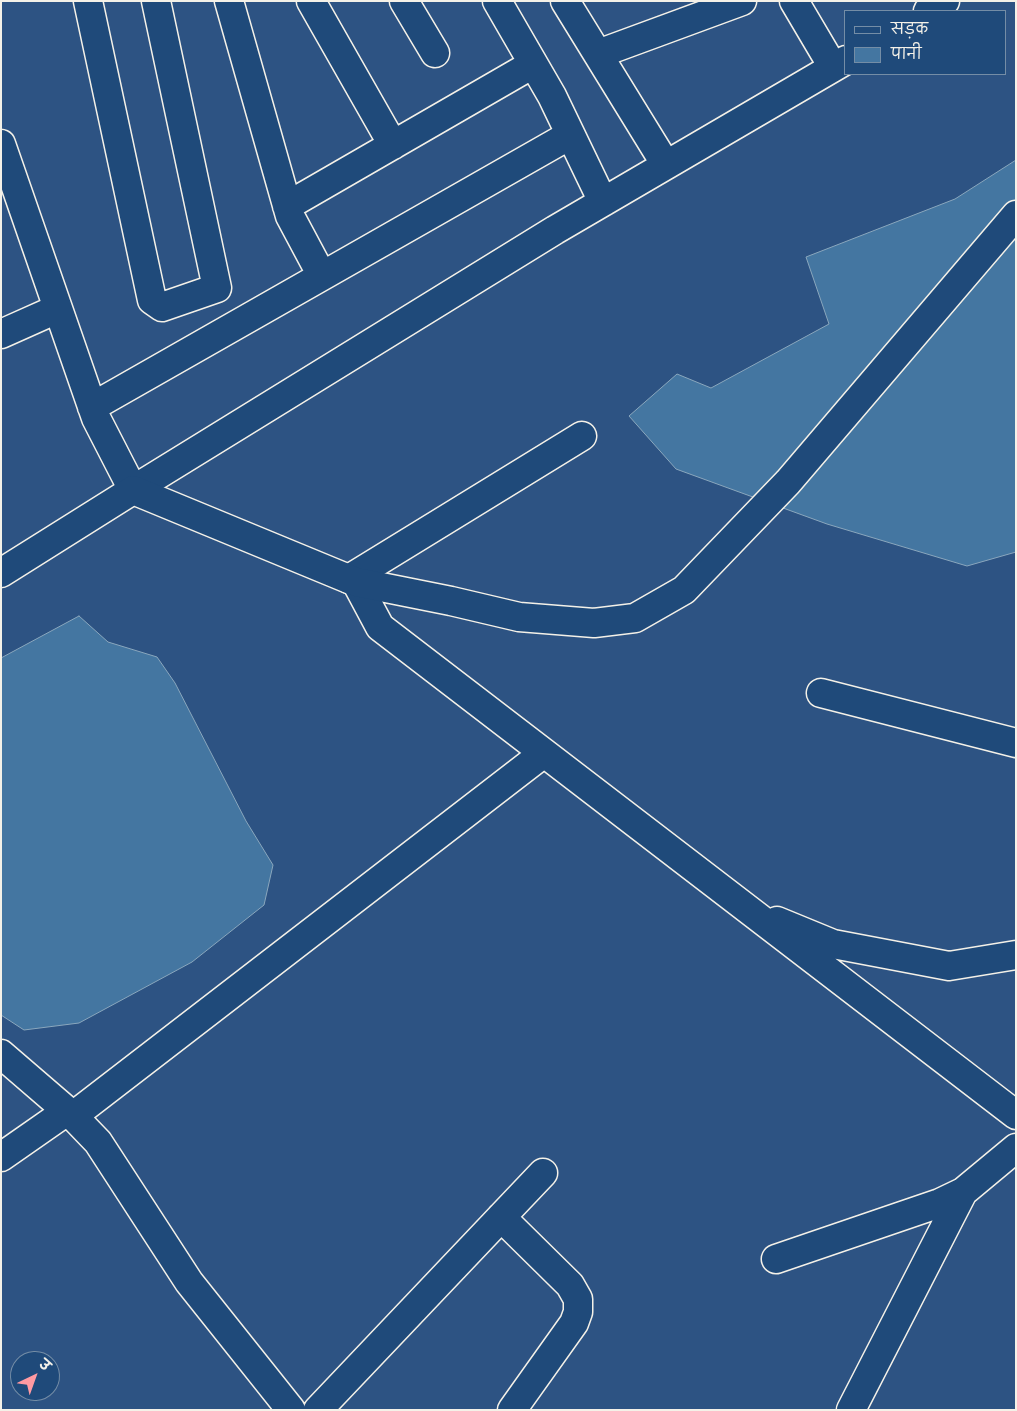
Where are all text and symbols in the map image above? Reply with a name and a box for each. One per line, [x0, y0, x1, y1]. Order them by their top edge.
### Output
legend [844, 10, 1007, 75]
text: सड़क [891, 20, 928, 39]
text: पानी [891, 45, 922, 64]
north arrow [10, 1351, 60, 1401]
text: उ [36, 1356, 54, 1375]

